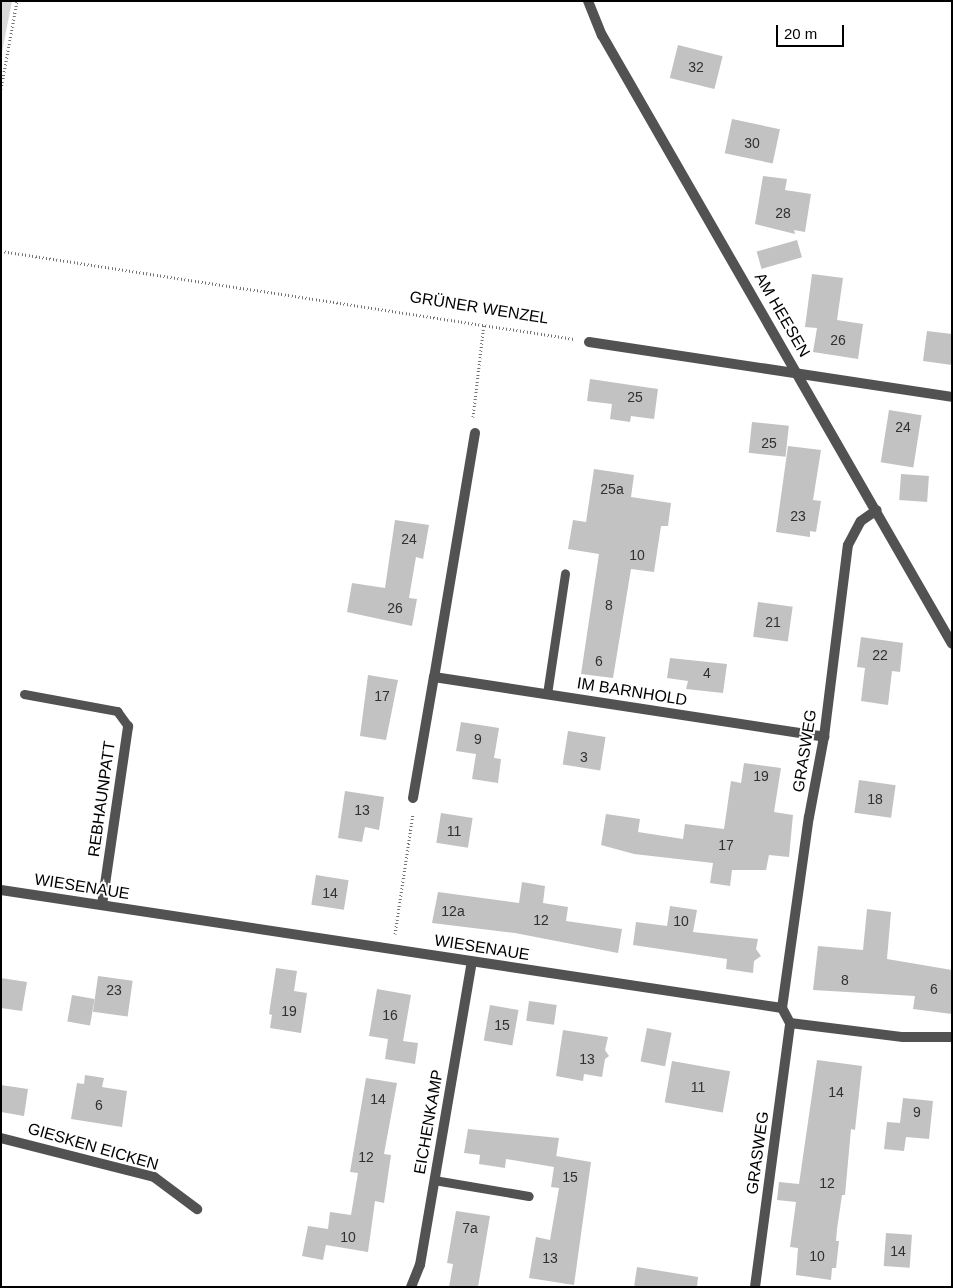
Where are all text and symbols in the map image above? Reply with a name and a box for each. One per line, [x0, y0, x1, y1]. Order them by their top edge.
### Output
scale bar [778, 15, 846, 47]
text: 20 m [784, 25, 817, 42]
house number: 32 [688, 59, 704, 75]
house number: 30 [744, 135, 760, 151]
house number: 28 [775, 205, 791, 221]
street label: AM HEESEN [750, 269, 814, 361]
street label: GRÜNER WENZEL [408, 288, 550, 328]
house number: 26 [830, 332, 846, 348]
house number: 25 [627, 389, 643, 405]
house number: 24 [895, 419, 911, 435]
house number: 25 [761, 435, 777, 451]
house number: 25a [600, 481, 624, 497]
house number: 23 [790, 508, 806, 524]
house number: 24 [401, 531, 417, 547]
house number: 10 [629, 547, 645, 563]
house number: 8 [605, 597, 613, 613]
house number: 26 [387, 600, 403, 616]
house number: 21 [765, 614, 781, 630]
house number: 22 [872, 647, 888, 663]
house number: 6 [595, 653, 603, 669]
house number: 4 [703, 665, 711, 681]
street label: IM BARNHOLD [576, 674, 688, 710]
house number: 17 [374, 688, 390, 704]
street label: GRASWEG [789, 708, 821, 794]
house number: 9 [474, 731, 482, 747]
street label: REBHAUNPATT [84, 740, 120, 858]
house number: 3 [580, 749, 588, 765]
house number: 19 [753, 768, 769, 784]
house number: 18 [867, 791, 883, 807]
house number: 13 [354, 802, 370, 818]
house number: 11 [447, 823, 461, 839]
house number: 17 [718, 837, 734, 853]
street label: WIESENAUE [33, 870, 131, 904]
house number: 14 [322, 885, 338, 901]
house number: 12a [441, 903, 465, 919]
house number: 12 [533, 912, 549, 928]
house number: 10 [673, 913, 689, 929]
street label: WIESENAUE [433, 931, 531, 965]
house number: 8 [841, 972, 849, 988]
house number: 6 [930, 981, 938, 997]
house number: 23 [106, 982, 122, 998]
house number: 19 [281, 1003, 297, 1019]
house number: 16 [382, 1007, 398, 1023]
house number: 15 [494, 1017, 510, 1033]
house number: 13 [579, 1051, 595, 1067]
street label: EICHENKAMP [410, 1068, 448, 1176]
house number: 11 [691, 1079, 705, 1095]
house number: 14 [828, 1084, 844, 1100]
house number: 14 [370, 1091, 386, 1107]
house number: 6 [95, 1097, 103, 1113]
house number: 9 [913, 1104, 921, 1120]
street label: GRASWEG [743, 1110, 773, 1196]
street label: GIESKEN EICKEN [25, 1119, 161, 1175]
house number: 12 [358, 1149, 374, 1165]
house number: 15 [562, 1169, 578, 1185]
house number: 12 [819, 1175, 835, 1191]
house number: 7a [462, 1220, 478, 1236]
house number: 10 [340, 1229, 356, 1245]
house number: 14 [890, 1243, 906, 1259]
house number: 10 [809, 1248, 825, 1264]
house number: 13 [542, 1250, 558, 1266]

